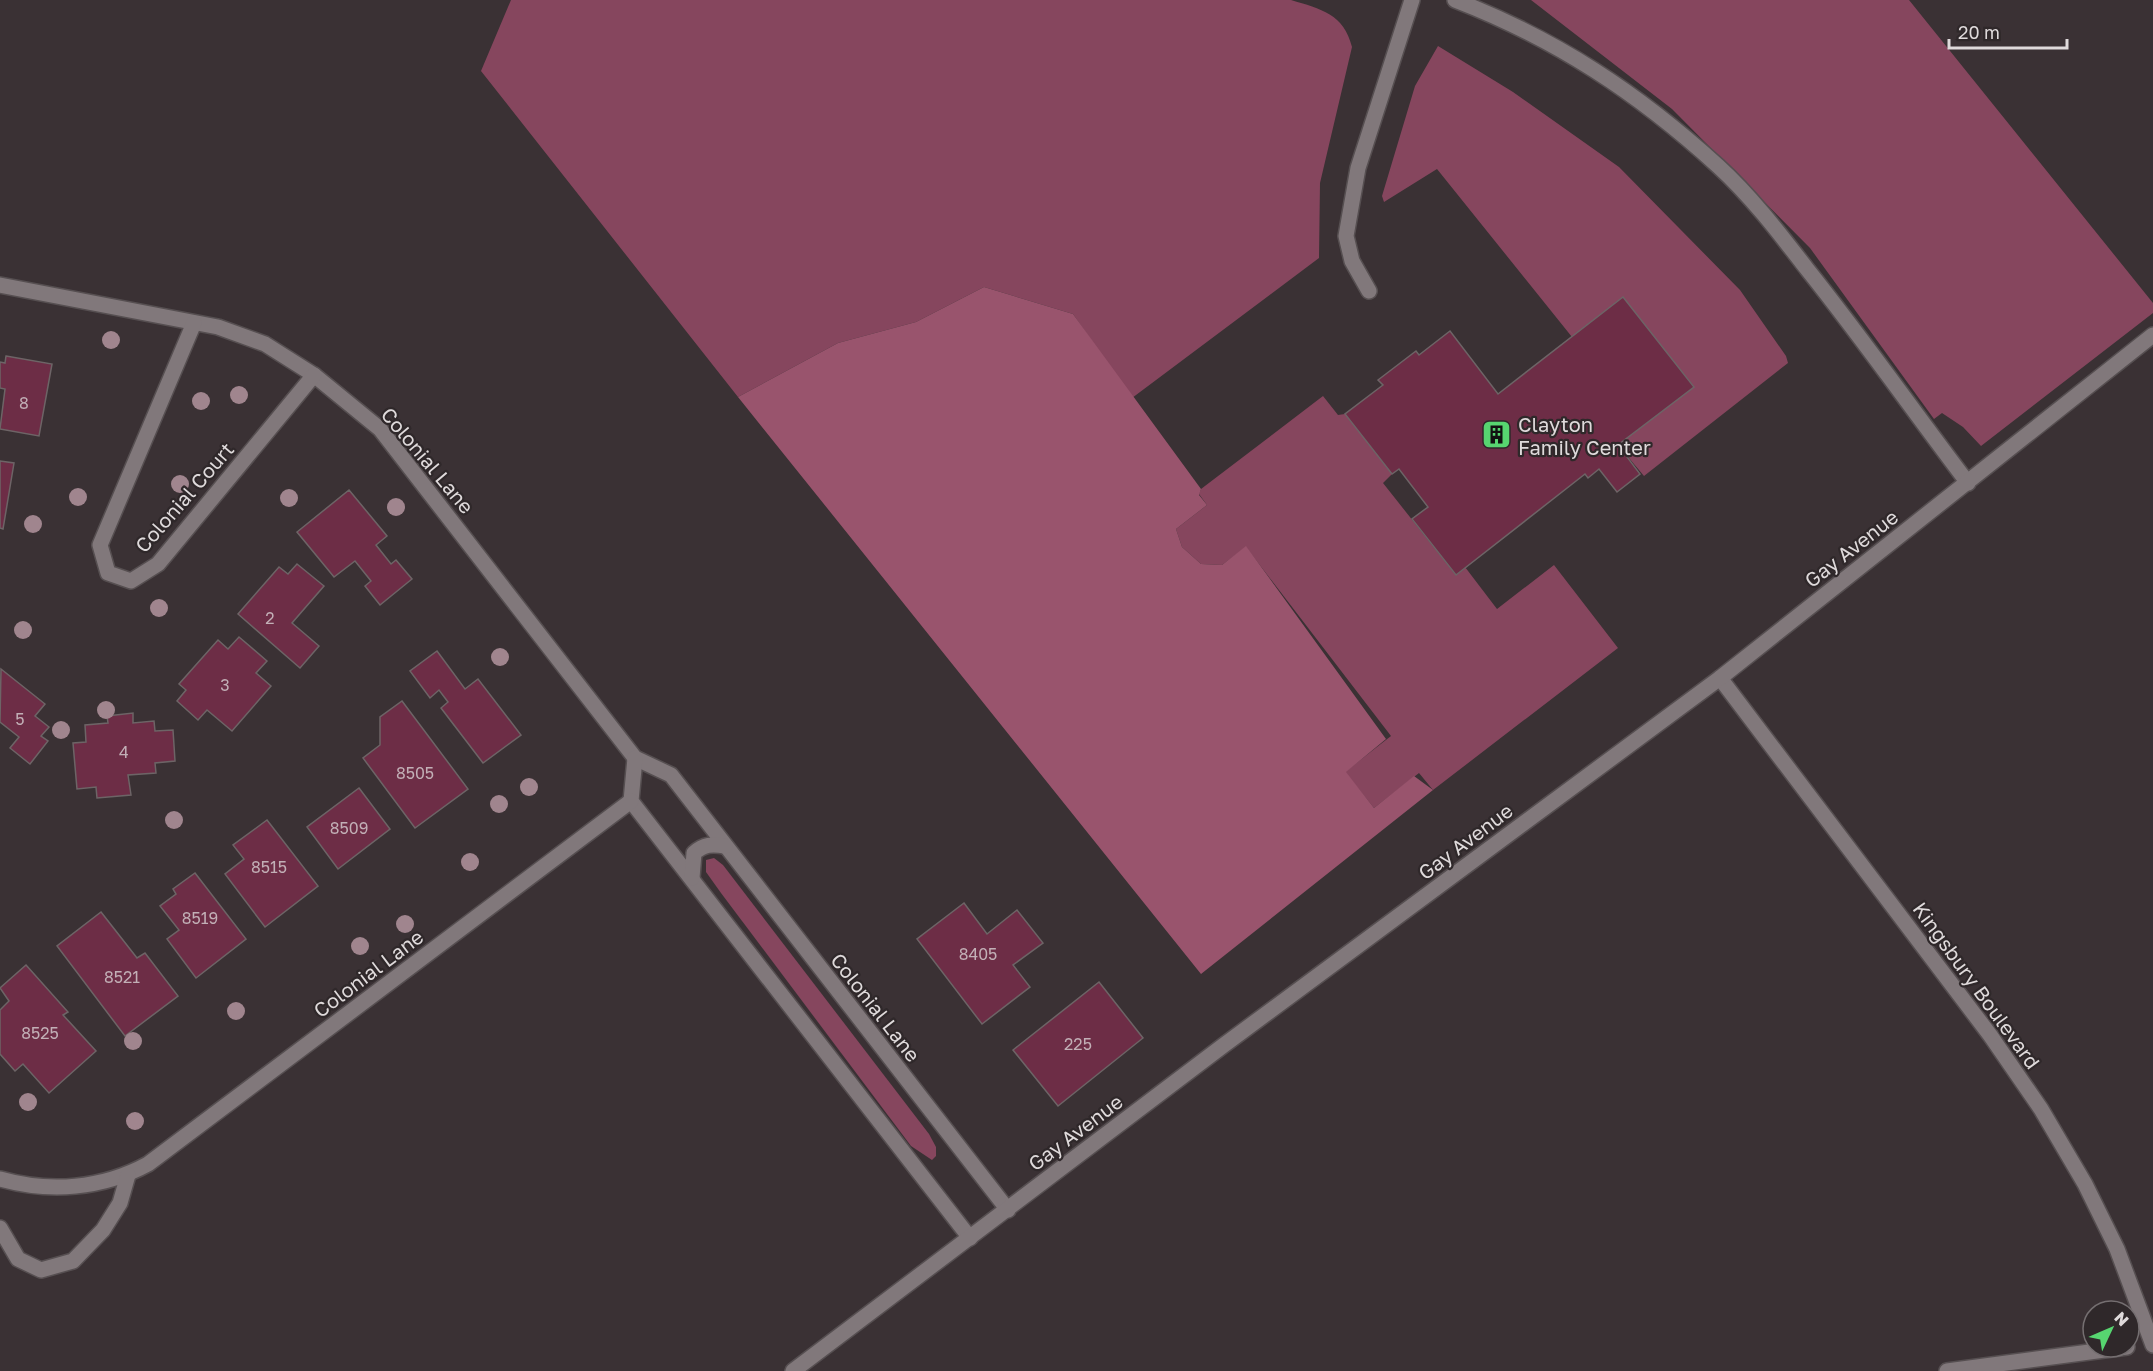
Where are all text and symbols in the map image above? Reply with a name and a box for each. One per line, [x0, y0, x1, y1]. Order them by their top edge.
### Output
scale bar [1949, 12, 2068, 50]
text: 20 m [1958, 21, 2000, 43]
house number: 8 [19, 393, 29, 413]
street label: Colonial Lane [377, 402, 479, 518]
place label: Clayton Family Center [1518, 412, 1651, 459]
building icon: Clayton Family Center [1481, 419, 1513, 451]
street label: Colonial Court [130, 437, 238, 557]
street label: Gay Avenue [1800, 504, 1902, 592]
house number: 2 [265, 608, 275, 628]
house number: 3 [220, 675, 230, 695]
house number: 5 [15, 709, 25, 729]
house number: 4 [119, 742, 129, 762]
house number: 8505 [396, 763, 434, 783]
street label: Gay Avenue [1413, 798, 1517, 884]
house number: 8509 [330, 818, 368, 838]
house number: 8515 [251, 857, 287, 877]
street label: Kingsbury Boulevard [1908, 897, 2046, 1073]
house number: 8519 [182, 908, 218, 928]
street label: Colonial Lane [308, 924, 428, 1022]
house number: 8405 [959, 944, 997, 964]
street label: Colonial Lane [826, 948, 926, 1066]
house number: 8521 [104, 967, 140, 987]
house number: 8525 [21, 1023, 59, 1043]
house number: 225 [1064, 1034, 1092, 1054]
street label: Gay Avenue [1023, 1089, 1127, 1175]
north arrow [2081, 1299, 2141, 1359]
text: N [2110, 1307, 2133, 1330]

